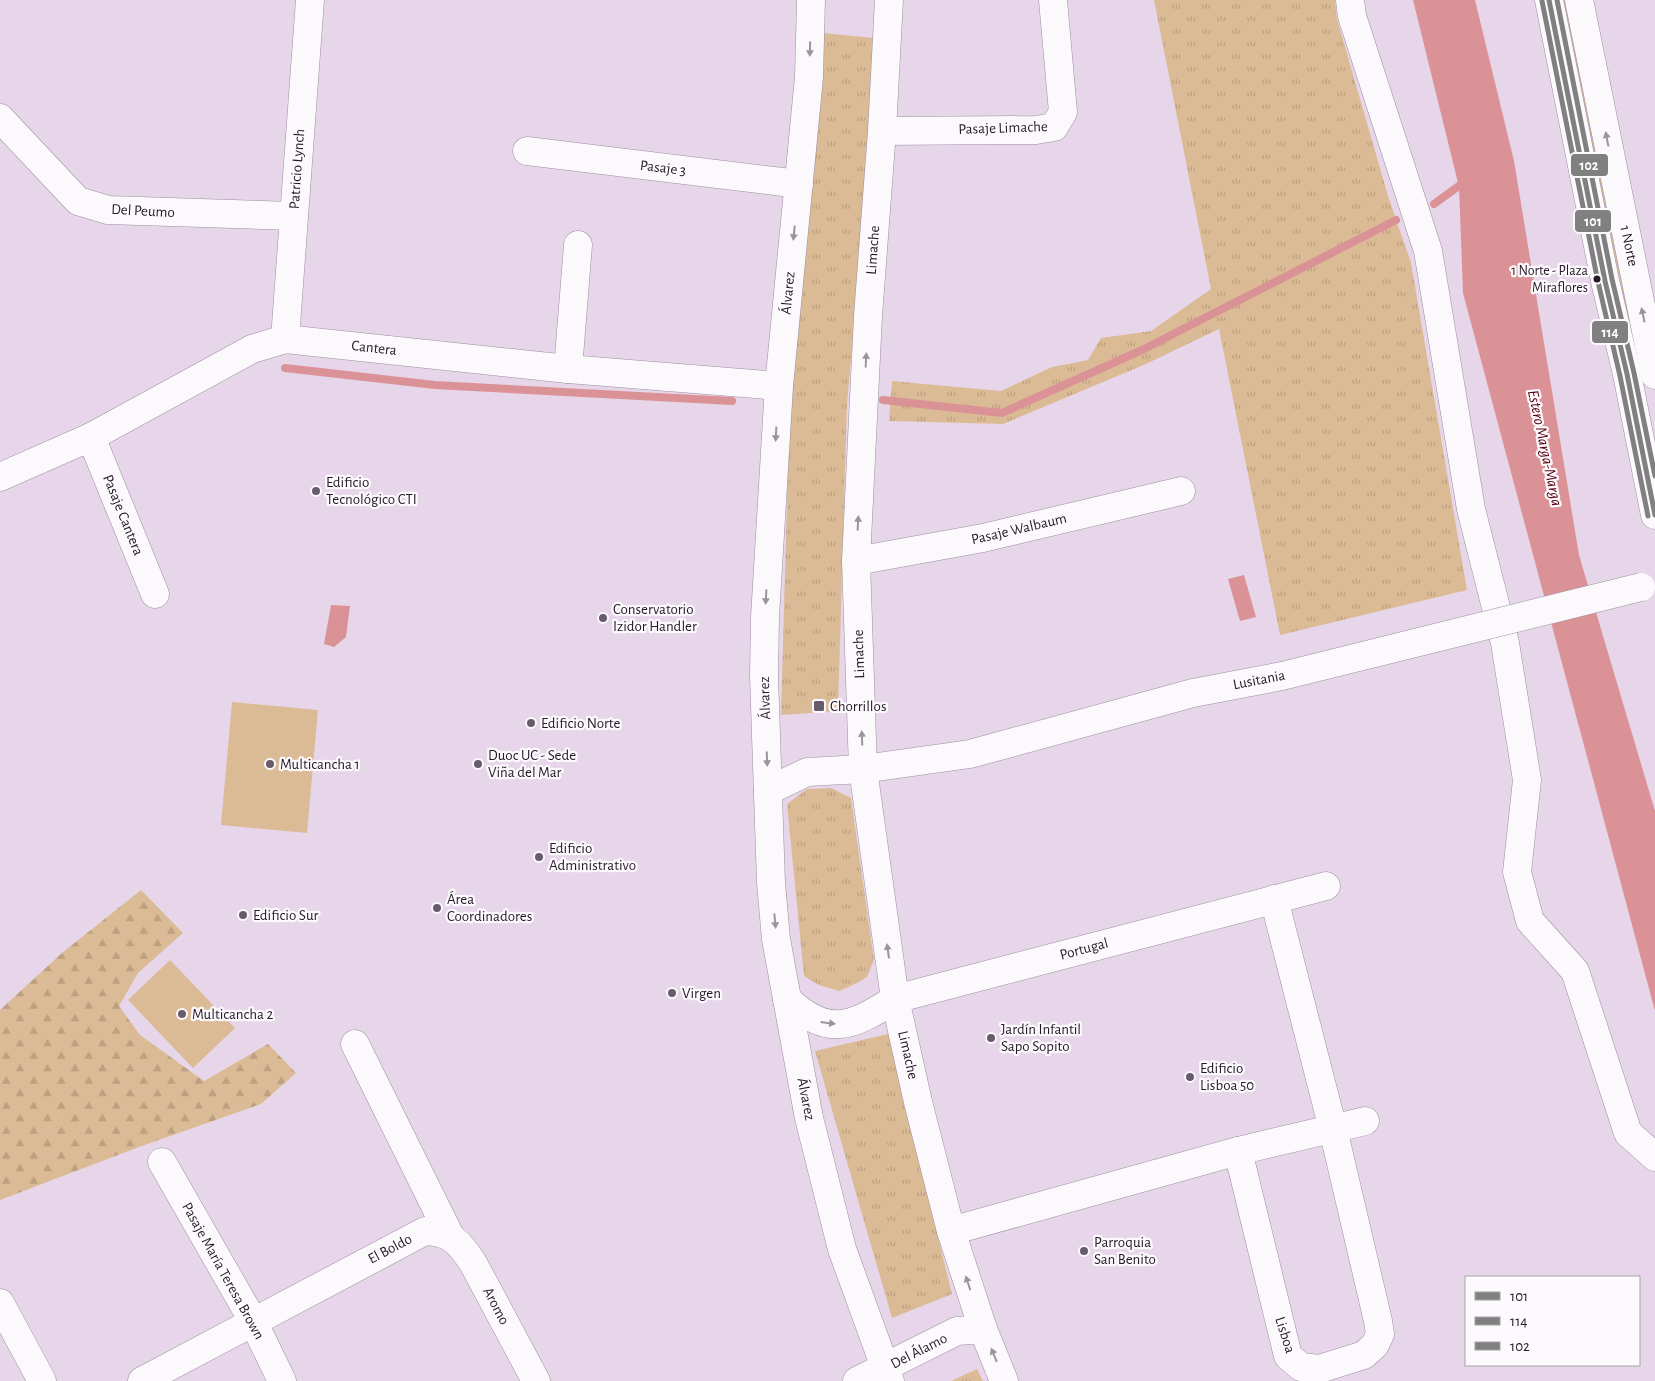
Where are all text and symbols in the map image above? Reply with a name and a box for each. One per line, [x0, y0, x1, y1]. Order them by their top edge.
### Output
one-way arrow [805, 41, 813, 57]
street label: Pasaje Limache [958, 119, 1048, 137]
street label: Patricio Lynch [287, 128, 307, 210]
one-way arrow [1603, 132, 1611, 147]
line badge: 102 [1570, 153, 1609, 177]
street label: Pasaje 3 [639, 158, 687, 178]
text: 102 [1580, 159, 1599, 173]
street label: Del Peumo [111, 202, 175, 220]
line badge: 101 [1574, 209, 1612, 233]
text: 101 [1584, 215, 1602, 229]
street label: 1 Norte [1617, 224, 1641, 268]
one-way arrow [790, 225, 798, 241]
street label: Limache [864, 225, 882, 275]
place label: 1 Norte - Plaza Miraflores [1511, 264, 1589, 295]
street label: Álvarez [776, 271, 798, 315]
marker: 1 Norte - Plaza Miraflores [1592, 274, 1602, 284]
one-way arrow [1639, 308, 1647, 323]
line badge: 114 [1591, 320, 1629, 344]
text: 114 [1601, 326, 1619, 340]
street label: Cantera [351, 338, 397, 358]
one-way arrow [862, 352, 870, 368]
water label: Estero Marga-Marga [1525, 389, 1565, 507]
one-way arrow [771, 427, 779, 443]
street label: Pasaje Cantera [100, 472, 146, 558]
place label: Edificio Tecnológico CTI [326, 475, 417, 507]
marker: Edificio Tecnológico CTI [310, 485, 322, 497]
street label: Pasaje Walbaum [970, 511, 1068, 547]
one-way arrow [854, 515, 862, 531]
one-way arrow [762, 589, 770, 605]
place label: Conservatorio Izidor Handler [613, 602, 697, 634]
marker: Conservatorio Izidor Handler [597, 612, 609, 624]
street label: Limache [851, 629, 867, 679]
street label: Lusitania [1232, 668, 1286, 692]
street label: Álvarez [755, 676, 773, 720]
marker: Chorrillos [812, 699, 826, 713]
place label: Chorrillos [830, 699, 886, 714]
place label: Edificio Norte [541, 716, 620, 731]
marker: Edificio Norte [525, 717, 537, 729]
one-way arrow [858, 729, 866, 745]
place label: Duoc UC - Sede Viña del Mar [488, 748, 576, 780]
one-way arrow [763, 751, 771, 767]
place label: Multicancha 1 [280, 757, 360, 772]
marker: Multicancha 1 [264, 758, 276, 770]
marker: Duoc UC - Sede Viña del Mar [472, 758, 484, 770]
place label: Edificio Administrativo [549, 841, 636, 873]
marker: Edificio Administrativo [533, 851, 545, 863]
place label: Área Coordinadores [447, 890, 532, 924]
marker: Área Coordinadores [431, 902, 443, 914]
place label: Edificio Sur [253, 908, 318, 923]
marker: Edificio Sur [237, 909, 249, 921]
one-way arrow [771, 914, 779, 930]
street label: Portugal [1058, 935, 1110, 963]
one-way arrow [884, 943, 892, 959]
place label: Virgen [682, 986, 721, 1001]
marker: Virgen [666, 987, 678, 999]
place label: Multicancha 2 [192, 1007, 273, 1022]
marker: Multicancha 2 [176, 1008, 188, 1020]
one-way arrow [820, 1019, 836, 1027]
place label: Jardín Infantil Sapo Sopito [1001, 1022, 1081, 1054]
street label: Limache [895, 1029, 921, 1081]
marker: Jardín Infantil Sapo Sopito [985, 1032, 997, 1044]
place label: Edificio Lisboa 50 [1200, 1061, 1254, 1093]
marker: Edificio Lisboa 50 [1184, 1071, 1196, 1083]
street label: Álvarez [795, 1076, 819, 1122]
street label: Pasaje María Teresa Brown [179, 1200, 267, 1342]
street label: El Boldo [366, 1231, 414, 1267]
place label: Parroquia San Benito [1094, 1235, 1156, 1267]
marker: Parroquia San Benito [1078, 1245, 1090, 1257]
one-way arrow [963, 1275, 971, 1290]
legend [1465, 1276, 1640, 1366]
street label: Aromo [480, 1285, 512, 1327]
text: 101 [1510, 1289, 1528, 1304]
text: 114 [1510, 1314, 1528, 1329]
street label: Lisboa [1272, 1315, 1298, 1355]
street label: Del Álamo [887, 1329, 950, 1372]
text: 102 [1510, 1339, 1530, 1354]
one-way arrow [989, 1348, 997, 1362]

